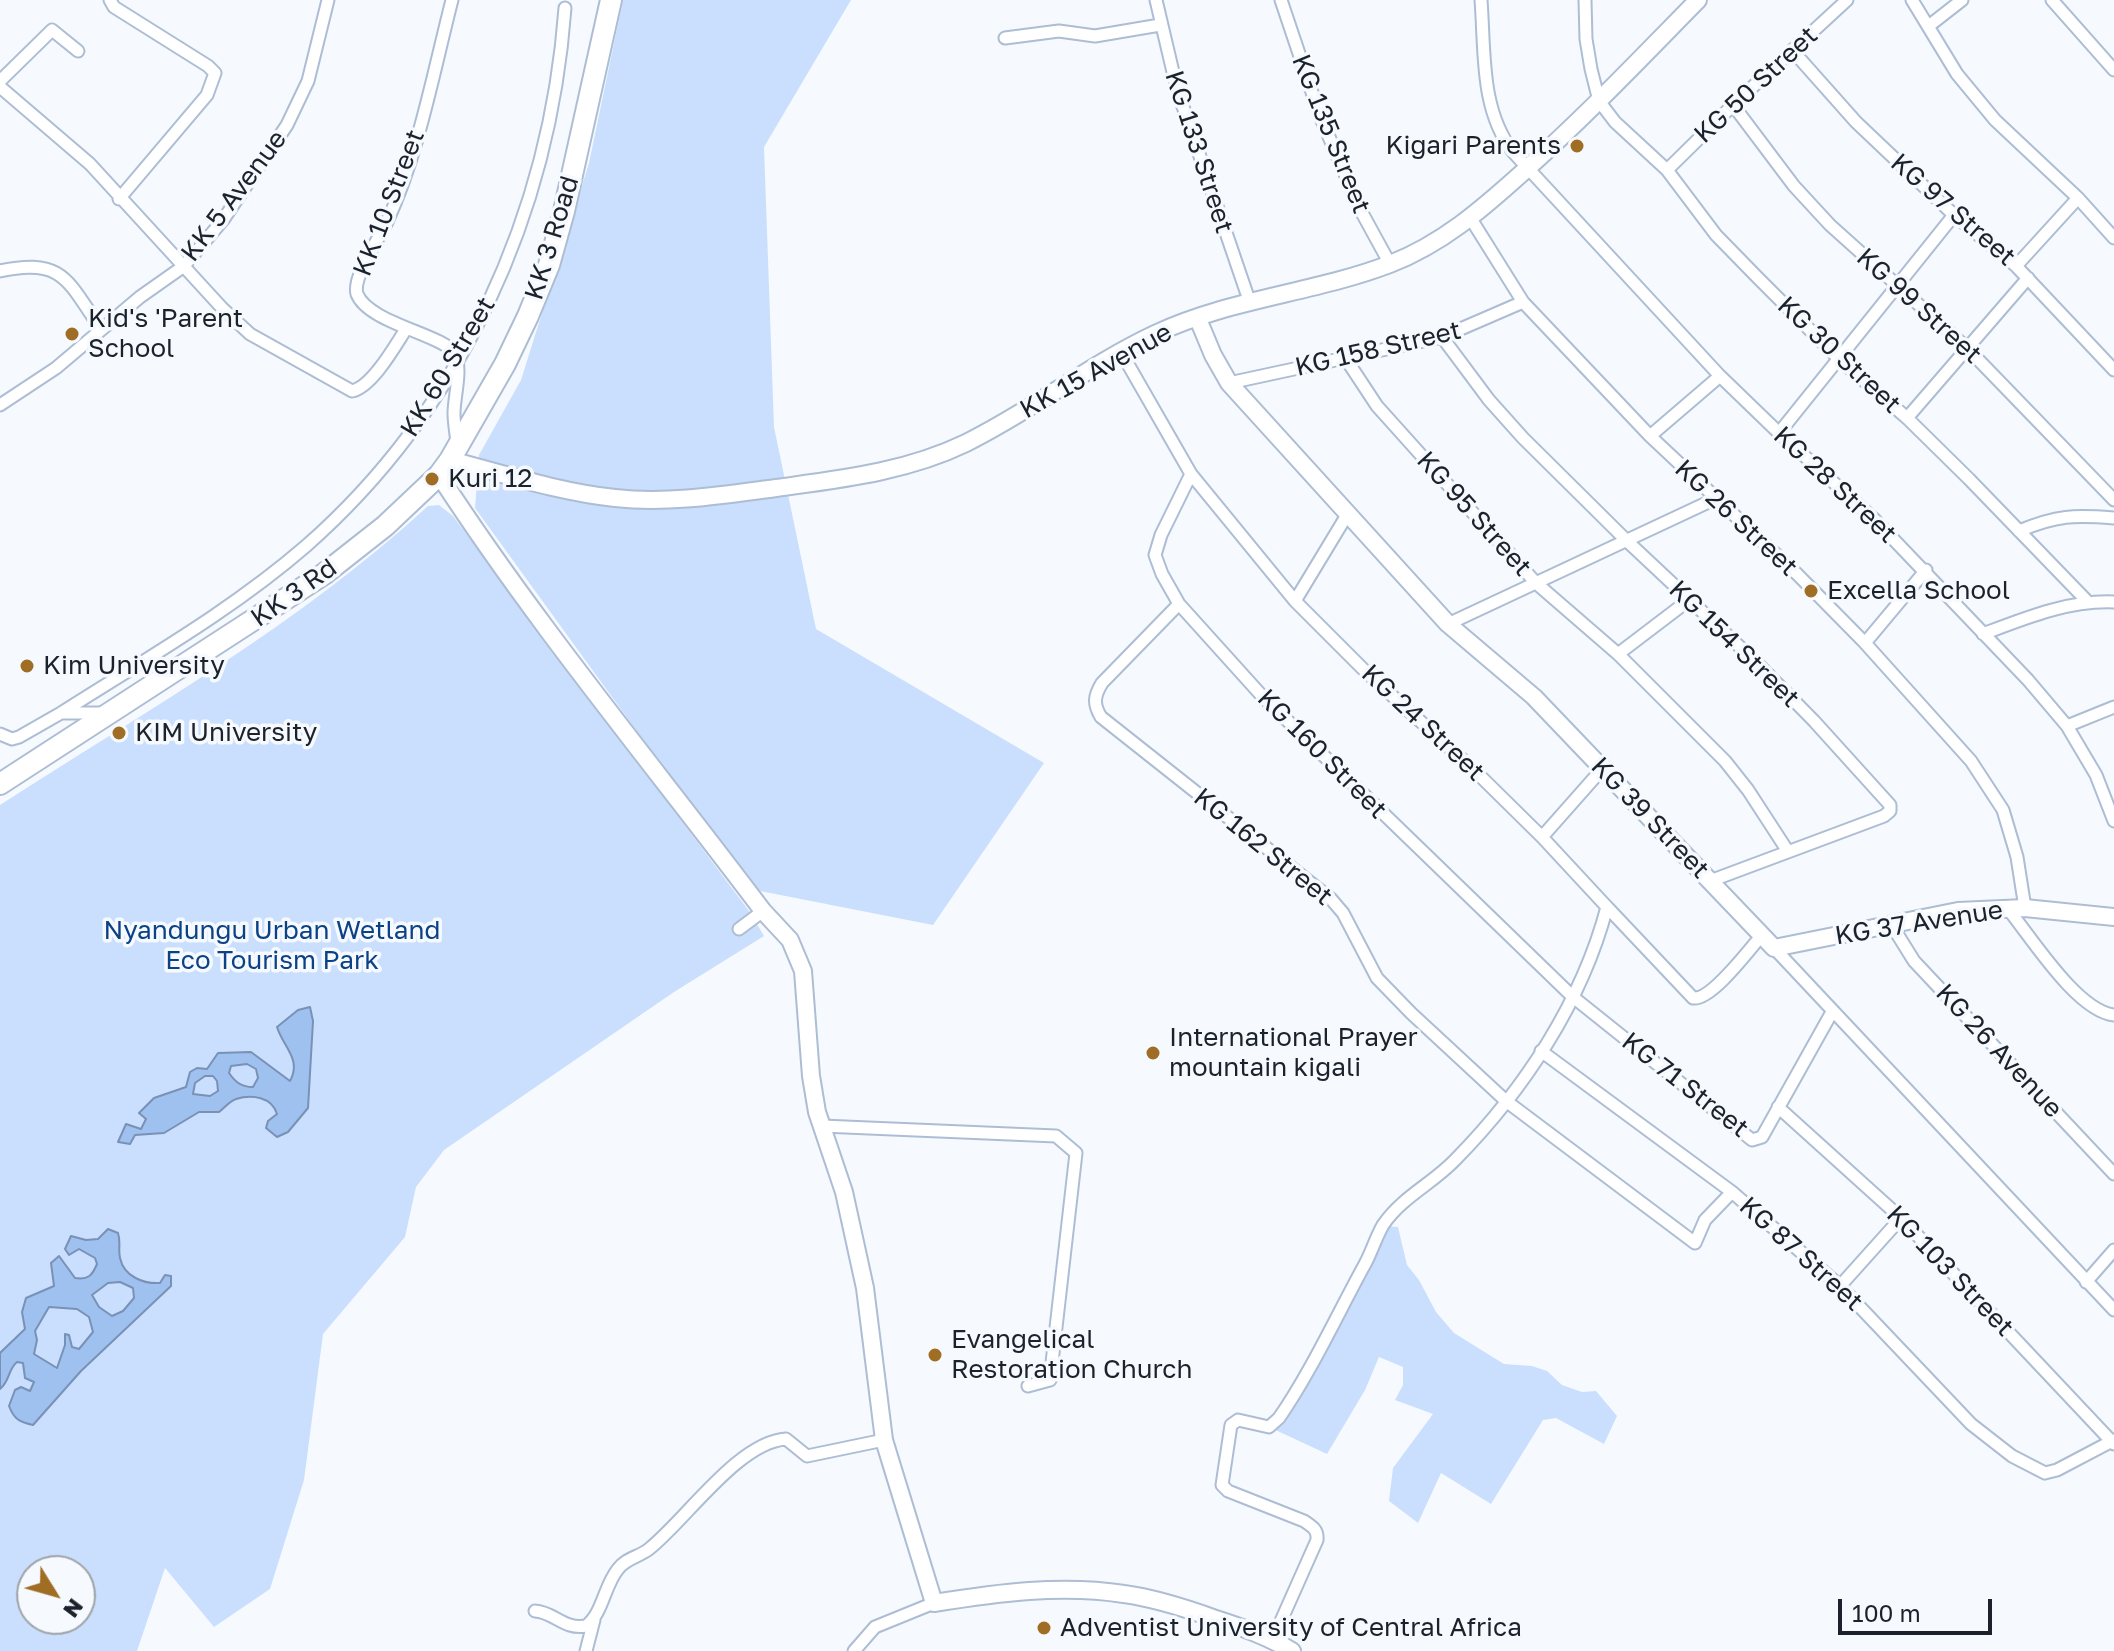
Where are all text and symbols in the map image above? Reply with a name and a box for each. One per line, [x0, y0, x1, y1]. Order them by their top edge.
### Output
street label: KG 50 Street [1688, 20, 1824, 150]
street label: KG 135 Street [1285, 50, 1377, 218]
street label: KG 133 Street [1158, 67, 1240, 237]
street label: KK 5 Avenue [175, 124, 293, 268]
street label: KK 10 Street [347, 125, 431, 281]
place label: Kigari Parents [1385, 130, 1561, 162]
marker: Kigari Parents [1568, 137, 1586, 155]
street label: KG 97 Street [1884, 147, 2022, 273]
street label: KK 3 Road [518, 172, 586, 304]
street label: KG 99 Street [1850, 242, 1988, 370]
street label: KG 30 Street [1771, 290, 1907, 420]
street label: KK 60 Street [394, 291, 502, 443]
place label: Kid's 'Parent School [88, 303, 243, 364]
street label: KG 158 Street [1292, 315, 1464, 383]
street label: KK 15 Avenue [1015, 317, 1177, 425]
marker: Kid's 'Parent School [63, 325, 81, 343]
street label: KG 28 Street [1767, 420, 1903, 550]
street label: KG 95 Street [1410, 445, 1538, 583]
street label: KG 26 Street [1668, 453, 1804, 583]
place label: Kuri 12 [448, 463, 532, 495]
marker: Kuri 12 [423, 470, 441, 488]
street label: KK 3 Rd [245, 552, 343, 634]
street label: KG 154 Street [1662, 574, 1806, 714]
place label: Excella School [1827, 575, 2010, 607]
marker: Excella School [1802, 582, 1820, 600]
place label: Kim University [43, 650, 225, 682]
marker: Kim University [18, 657, 36, 675]
street label: KG 24 Street [1355, 658, 1491, 788]
street label: KG 160 Street [1251, 683, 1393, 825]
place label: KIM University [135, 717, 317, 749]
marker: KIM University [110, 724, 128, 742]
street label: KG 39 Street [1584, 751, 1716, 885]
street label: KG 162 Street [1187, 782, 1339, 912]
street label: KG 37 Avenue [1833, 894, 2005, 952]
park label: Nyandungu Urban Wetland Eco Tourism Park [104, 915, 440, 976]
street label: KG 26 Avenue [1929, 978, 2069, 1124]
place label: International Prayer mountain kigali [1169, 1022, 1418, 1084]
street label: KG 71 Street [1615, 1026, 1755, 1144]
marker: International Prayer mountain kigali [1144, 1044, 1162, 1062]
street label: KG 87 Street [1733, 1190, 1869, 1318]
street label: KG 103 Street [1880, 1199, 2020, 1343]
place label: Evangelical Restoration Church [951, 1324, 1192, 1386]
marker: Evangelical Restoration Church [926, 1346, 944, 1364]
north arrow [16, 1555, 96, 1635]
scale bar [1842, 1583, 1996, 1633]
text: N [58, 1594, 90, 1623]
text: 100 m [1852, 1598, 1921, 1627]
place label: Adventist University of Central Africa [1060, 1612, 1522, 1644]
marker: Adventist University of Central Africa [1035, 1619, 1053, 1637]

